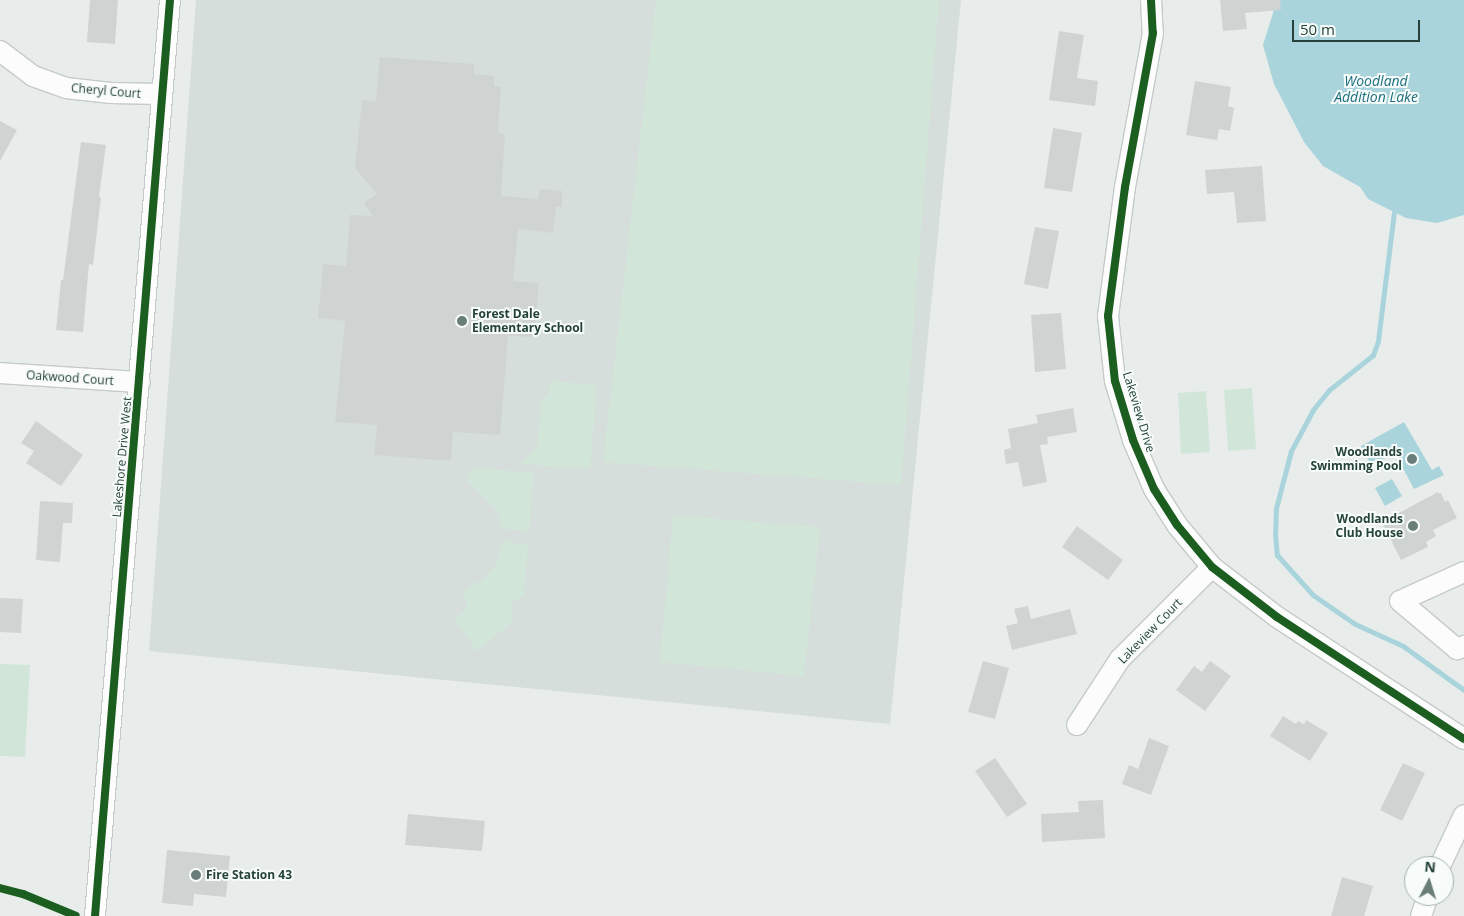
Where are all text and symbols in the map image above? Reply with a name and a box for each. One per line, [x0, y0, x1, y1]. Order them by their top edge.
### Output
scale bar [1294, 10, 1422, 42]
text: 50 m [1300, 19, 1335, 39]
water label: Woodland Addition Lake [1334, 73, 1418, 105]
street label: Cheryl Court [70, 81, 142, 101]
place label: Forest Dale Elementary School [472, 307, 583, 335]
marker: Forest Dale Elementary School [456, 315, 468, 327]
street label: Oakwood Court [26, 368, 114, 388]
street label: Lakeview Drive [1120, 370, 1158, 454]
street label: Lakeshore Drive West [110, 396, 134, 518]
place label: Woodlands Swimming Pool [1310, 445, 1402, 473]
marker: Woodlands Swimming Pool [1406, 453, 1418, 465]
place label: Woodlands Club House [1336, 512, 1403, 540]
marker: Woodlands Club House [1407, 520, 1419, 532]
street label: Lakeview Court [1115, 595, 1185, 667]
north arrow [1404, 856, 1454, 906]
text: N [1424, 857, 1437, 877]
place label: Fire Station 43 [206, 868, 292, 882]
marker: Fire Station 43 [190, 869, 202, 881]

